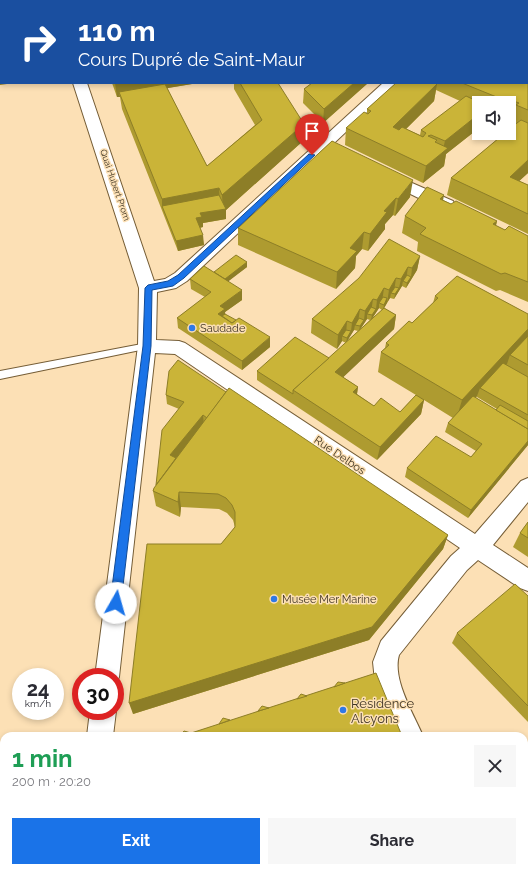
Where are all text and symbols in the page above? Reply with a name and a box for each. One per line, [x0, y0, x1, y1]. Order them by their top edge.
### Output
text: 110 m [78, 15, 156, 48]
icon: right [12, 16, 64, 68]
text: Cours Dupré de Saint-Maur [78, 49, 305, 70]
map controls [472, 96, 516, 140]
button: sound [472, 96, 516, 140]
pin [295, 114, 329, 155]
icon: arrive [301, 120, 323, 142]
street label: Quai Hubert Prom [98, 148, 132, 222]
place label: Saudade [200, 322, 246, 335]
marker: Saudade [187, 323, 197, 333]
street label: Rue Delbos [312, 434, 368, 477]
position arrow [95, 582, 137, 624]
place label: Musée Mer Marine [282, 593, 377, 606]
marker: Musée Mer Marine [269, 594, 279, 604]
speed limit sign: 30 [72, 668, 124, 720]
text: 24 [27, 677, 49, 701]
place label: Résidence Alcyons [351, 696, 414, 726]
text: km/h [25, 698, 51, 709]
marker: Résidence Alcyons [338, 705, 348, 715]
text: 1 min [12, 744, 73, 773]
button: close [474, 745, 516, 787]
text: 200 m · 20:20 [12, 774, 91, 789]
button: Exit [12, 818, 260, 864]
button: Share [268, 818, 516, 864]

